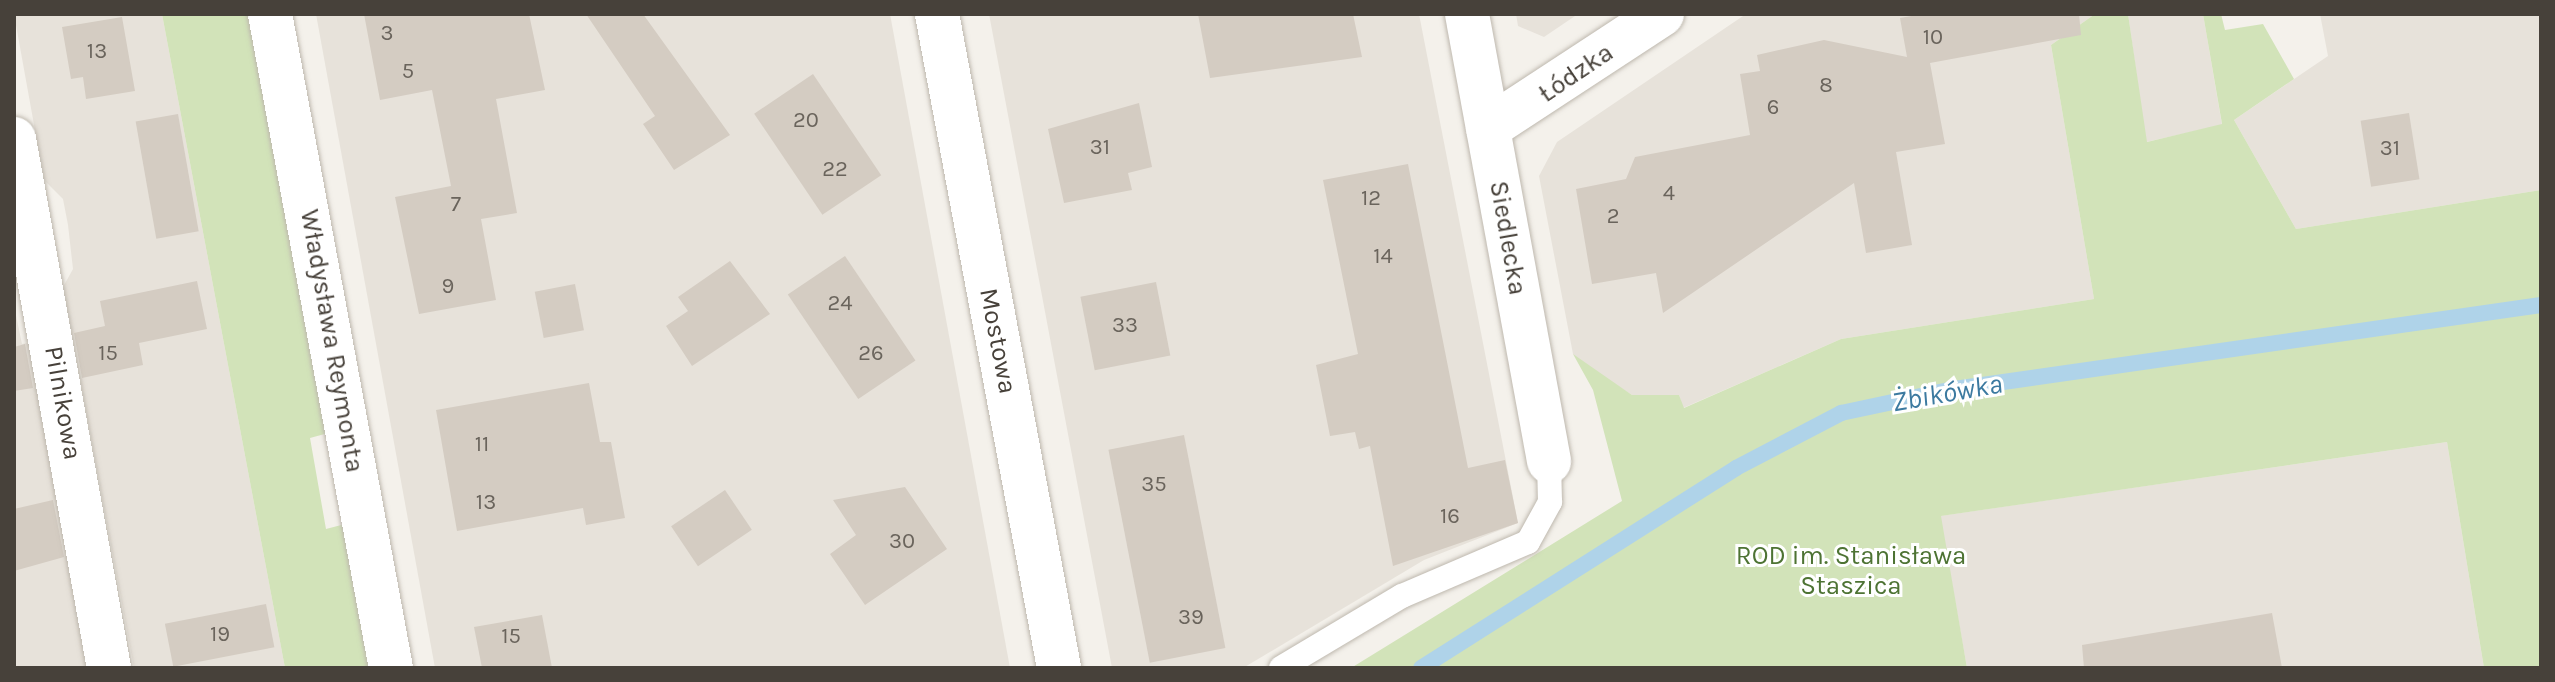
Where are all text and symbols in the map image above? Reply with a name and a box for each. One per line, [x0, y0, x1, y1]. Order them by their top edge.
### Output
house number: 3 [381, 21, 393, 47]
house number: 10 [1923, 25, 1943, 51]
street label: Łódzka [1533, 37, 1619, 109]
house number: 13 [87, 39, 107, 65]
house number: 5 [402, 59, 414, 85]
house number: 8 [1819, 73, 1833, 99]
house number: 6 [1767, 95, 1779, 121]
house number: 20 [793, 108, 819, 134]
house number: 31 [1090, 135, 1110, 161]
house number: 31 [2380, 136, 2400, 162]
house number: 22 [822, 157, 848, 183]
street label: Siedlecka [1483, 179, 1533, 297]
house number: 4 [1663, 181, 1675, 207]
house number: 12 [1361, 186, 1381, 212]
house number: 7 [451, 192, 461, 218]
house number: 2 [1607, 204, 1619, 230]
street label: Władysława Reymonta [293, 207, 371, 475]
house number: 14 [1373, 244, 1393, 270]
house number: 9 [442, 274, 454, 300]
street label: Mostowa [972, 285, 1024, 397]
house number: 24 [827, 291, 853, 317]
house number: 33 [1112, 313, 1138, 339]
house number: 15 [98, 341, 118, 367]
house number: 26 [858, 341, 884, 367]
street label: Pilnikowa [38, 344, 88, 462]
water label: Żbikówka [1889, 367, 2005, 419]
house number: 11 [475, 432, 489, 458]
house number: 35 [1141, 472, 1167, 498]
house number: 13 [476, 490, 496, 516]
house number: 16 [1440, 504, 1460, 530]
house number: 30 [889, 529, 915, 555]
park label: ROD im. Stanisława Staszica [1736, 540, 1966, 602]
house number: 39 [1178, 605, 1204, 631]
house number: 19 [210, 622, 230, 648]
house number: 15 [501, 624, 521, 650]

